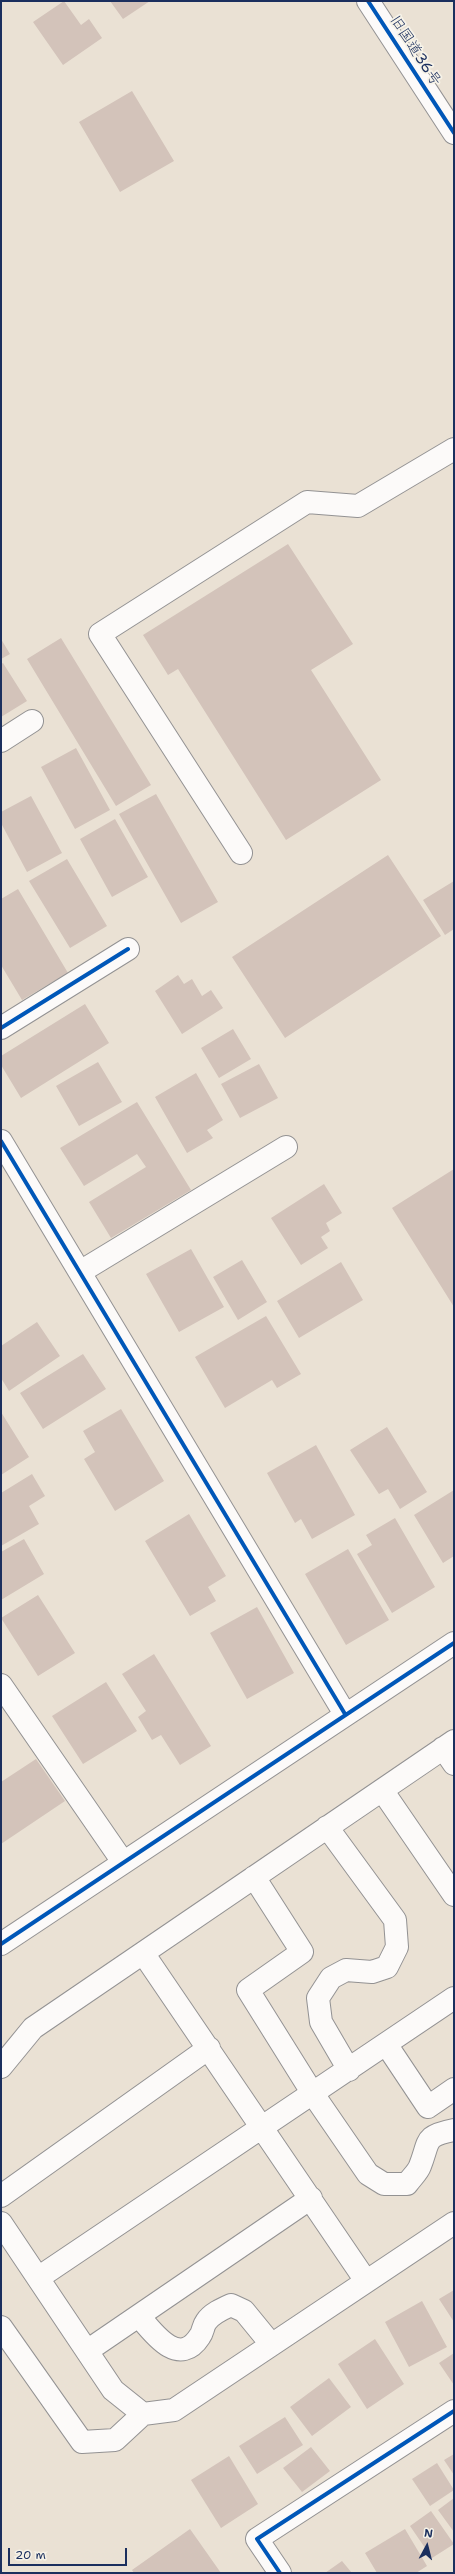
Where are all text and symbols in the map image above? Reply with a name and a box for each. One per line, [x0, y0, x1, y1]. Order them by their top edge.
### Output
street label: 旧国道36号 [385, 12, 445, 90]
north arrow [407, 2526, 447, 2566]
text: N [423, 2526, 434, 2542]
scale bar [10, 2540, 129, 2566]
text: 20 m [15, 2547, 46, 2563]

